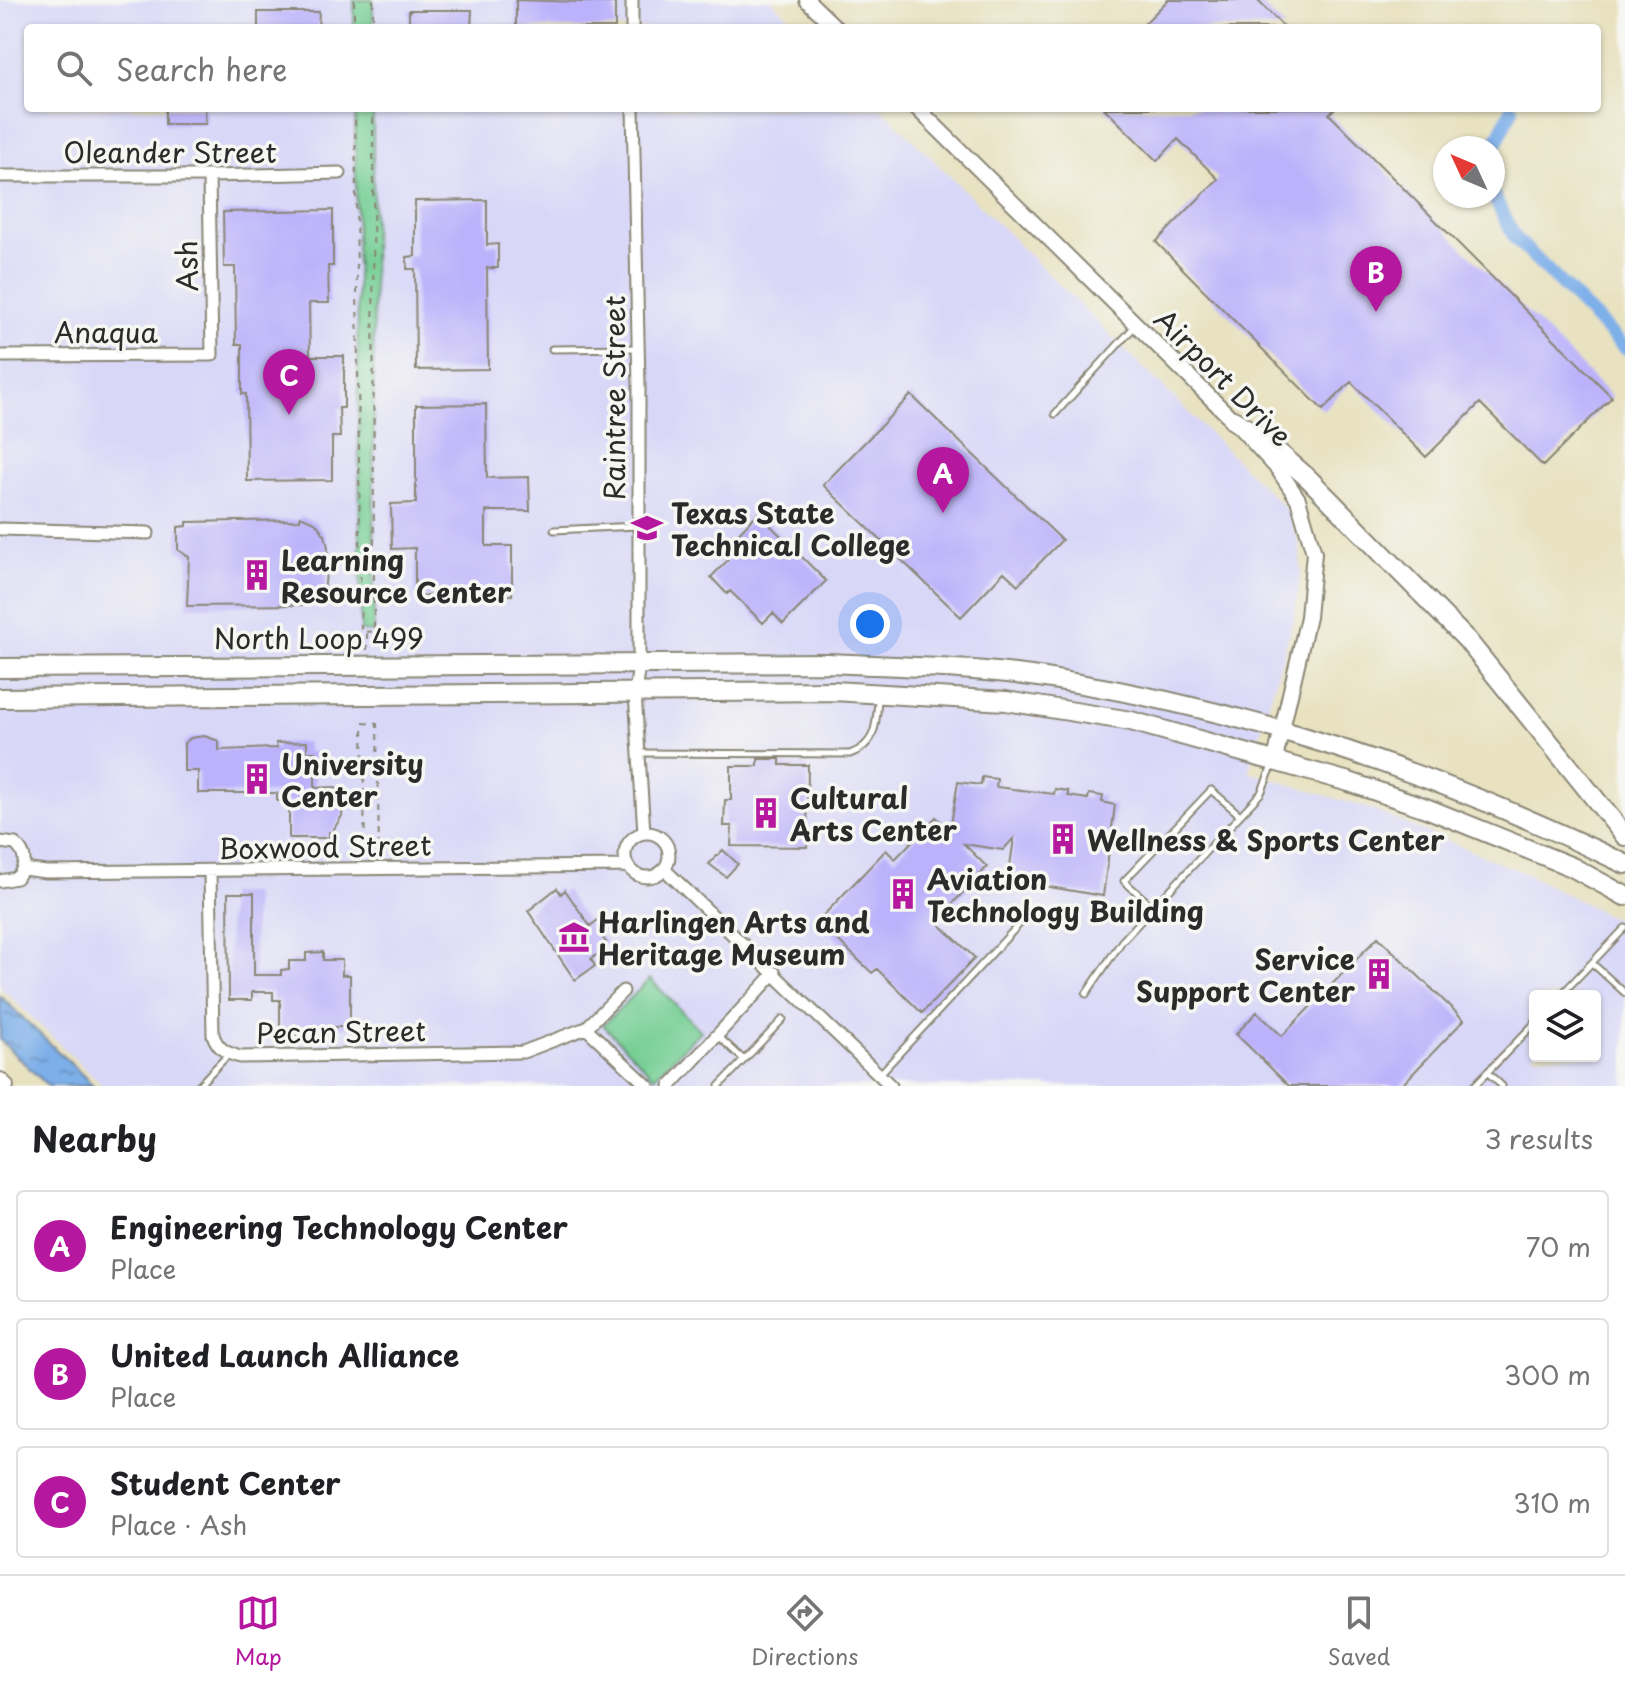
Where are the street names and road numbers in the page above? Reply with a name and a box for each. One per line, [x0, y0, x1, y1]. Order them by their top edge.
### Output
street label: Oleander Street [63, 130, 277, 173]
street label: Ash [164, 240, 208, 292]
street label: Raintree Street [592, 296, 635, 500]
street label: Airport Drive [1145, 298, 1303, 456]
street label: Anaqua [54, 310, 159, 353]
street label: North Loop 499 [214, 616, 424, 659]
street label: Boxwood Street [218, 823, 432, 869]
street label: Pecan Street [256, 1008, 426, 1054]

